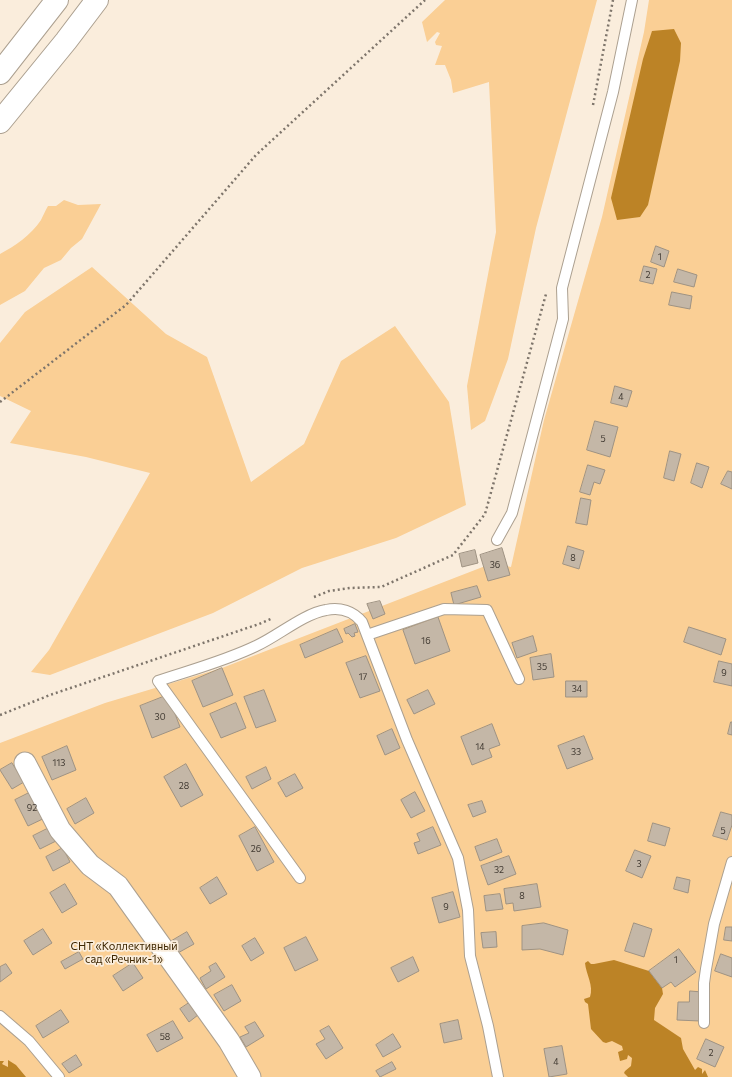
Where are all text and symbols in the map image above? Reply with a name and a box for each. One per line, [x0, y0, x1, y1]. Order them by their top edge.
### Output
house number: 1 [658, 252, 662, 262]
house number: 2 [646, 270, 650, 280]
house number: 4 [618, 392, 624, 402]
house number: 5 [600, 434, 606, 444]
house number: 8 [570, 553, 576, 563]
house number: 36 [490, 560, 500, 570]
house number: 16 [421, 636, 431, 646]
house number: 35 [537, 662, 547, 672]
house number: 9 [721, 668, 727, 678]
house number: 17 [359, 672, 367, 682]
house number: 34 [572, 684, 582, 694]
house number: 30 [154, 712, 166, 722]
house number: 14 [475, 742, 485, 752]
house number: 33 [571, 747, 581, 757]
house number: 113 [53, 758, 65, 768]
house number: 28 [179, 781, 189, 791]
house number: 92 [27, 803, 37, 813]
house number: 5 [720, 826, 726, 836]
house number: 26 [251, 844, 261, 854]
house number: 3 [636, 859, 642, 869]
house number: 32 [494, 865, 504, 875]
house number: 8 [519, 891, 525, 901]
house number: 9 [443, 902, 449, 912]
park label: СНТ «Коллективный сад «Речник-1» [71, 939, 177, 965]
house number: 1 [674, 955, 678, 965]
house number: 58 [160, 1032, 170, 1042]
house number: 2 [709, 1048, 713, 1058]
house number: 4 [553, 1057, 559, 1067]

